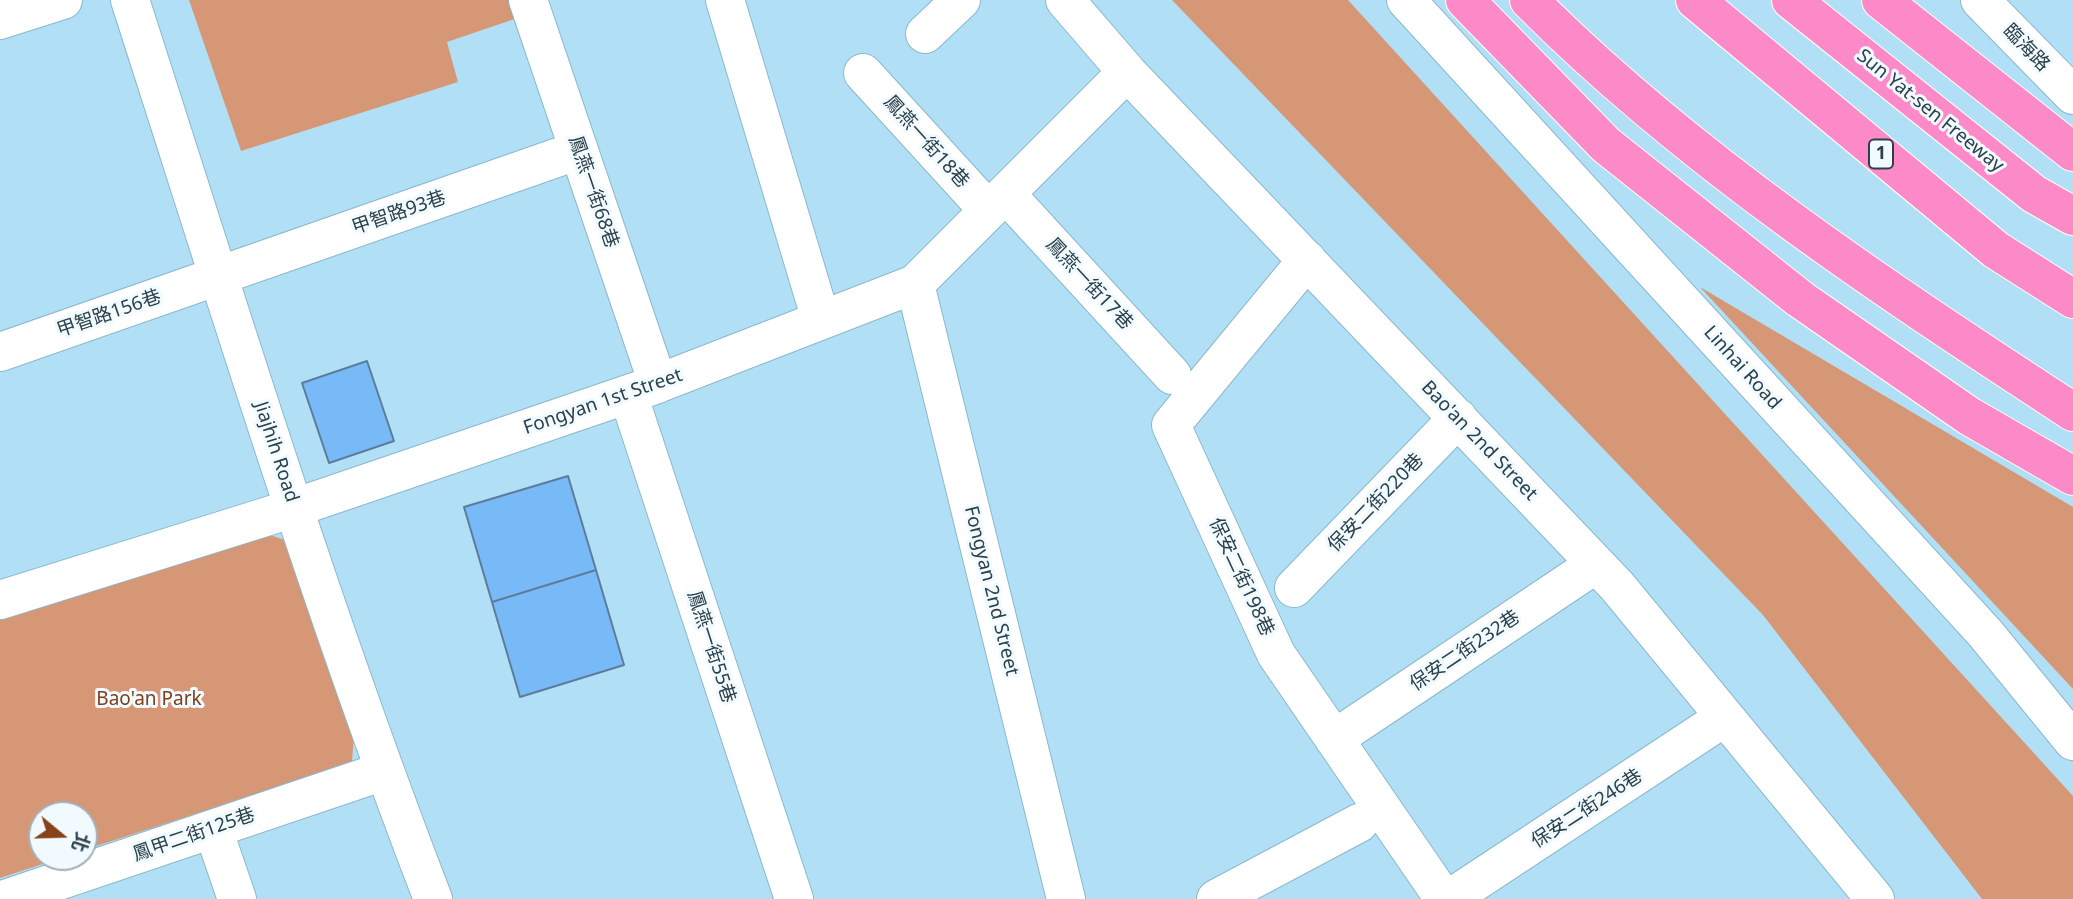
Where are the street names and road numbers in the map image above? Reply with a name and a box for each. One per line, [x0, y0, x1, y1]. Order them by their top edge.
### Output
street label: 臨海路 [1998, 20, 2054, 76]
street label: Sun Yat-sen Freeway [1852, 45, 2008, 177]
street label: 鳳燕一街18巷 [878, 91, 974, 193]
street label: 鳳燕一街68巷 [563, 133, 623, 251]
road number: 1 [1869, 140, 1893, 168]
street label: 甲智路93巷 [349, 186, 449, 240]
street label: 鳳燕一街17巷 [1041, 234, 1137, 334]
street label: 甲智路156巷 [54, 286, 164, 342]
street label: Linhai Road [1699, 322, 1785, 414]
street label: Fongyan 1st Street [521, 364, 685, 440]
street label: Bao'an 2nd Street [1416, 376, 1542, 506]
street label: Jiajhih Road [249, 399, 303, 505]
street label: 保安二街220巷 [1323, 449, 1429, 557]
street label: Fongyan 2nd Street [959, 504, 1023, 678]
street label: 保安二街198巷 [1204, 514, 1278, 640]
street label: 鳳燕一街55巷 [682, 588, 740, 706]
street label: 保安二街232巷 [1406, 606, 1524, 696]
street label: 保安二街246巷 [1527, 765, 1647, 853]
street label: 鳳甲二街125巷 [130, 803, 258, 867]

